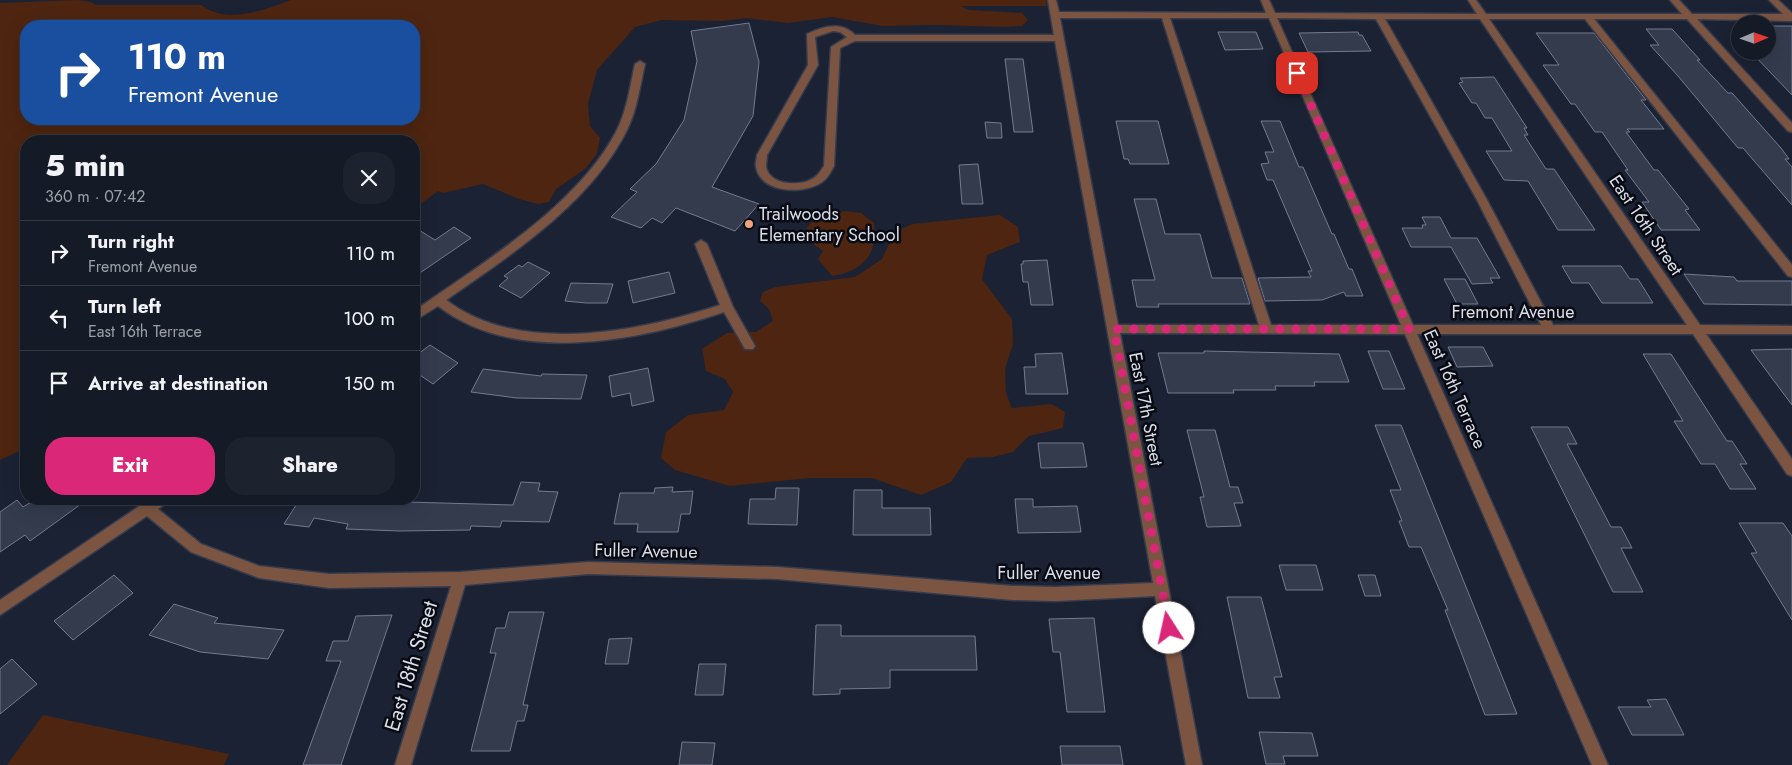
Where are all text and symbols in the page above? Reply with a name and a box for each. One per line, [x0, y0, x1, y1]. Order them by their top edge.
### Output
north arrow [1731, 15, 1776, 60]
map controls [1731, 15, 1776, 60]
text: 110 m [128, 32, 226, 82]
icon: right [45, 40, 110, 105]
pin [1276, 52, 1318, 94]
icon: arrive [1283, 59, 1311, 87]
text: Fremont Avenue [128, 78, 278, 110]
text: 5 min [45, 144, 125, 187]
button: close [343, 152, 395, 204]
street label: East 16th Street [1603, 170, 1690, 281]
text: 360 m · 07:42 [45, 185, 145, 208]
place label: Trailwoods Elementary School [759, 201, 900, 248]
marker: Trailwoods Elementary School [743, 218, 755, 230]
text: Turn right [88, 228, 174, 255]
icon: right [45, 239, 73, 267]
text: 110 m [346, 240, 395, 267]
text: Fremont Avenue [88, 255, 197, 278]
text: Turn left [88, 293, 161, 320]
street label: Fremont Avenue [1452, 299, 1574, 325]
icon: left [45, 304, 73, 332]
text: 100 m [343, 305, 395, 332]
text: East 16th Terrace [88, 320, 202, 343]
street label: East 16th Terrace [1417, 325, 1493, 453]
street label: East 17th Street [1122, 350, 1170, 469]
icon: arrive [45, 369, 73, 397]
text: Arrive at destination [88, 370, 268, 397]
text: 150 m [344, 370, 395, 397]
button: Exit [45, 437, 215, 495]
button: Share [225, 437, 395, 495]
street label: Fuller Avenue [594, 537, 698, 565]
street label: Fuller Avenue [997, 560, 1101, 586]
street label: East 18th Street [377, 597, 445, 735]
position arrow [1142, 601, 1194, 653]

